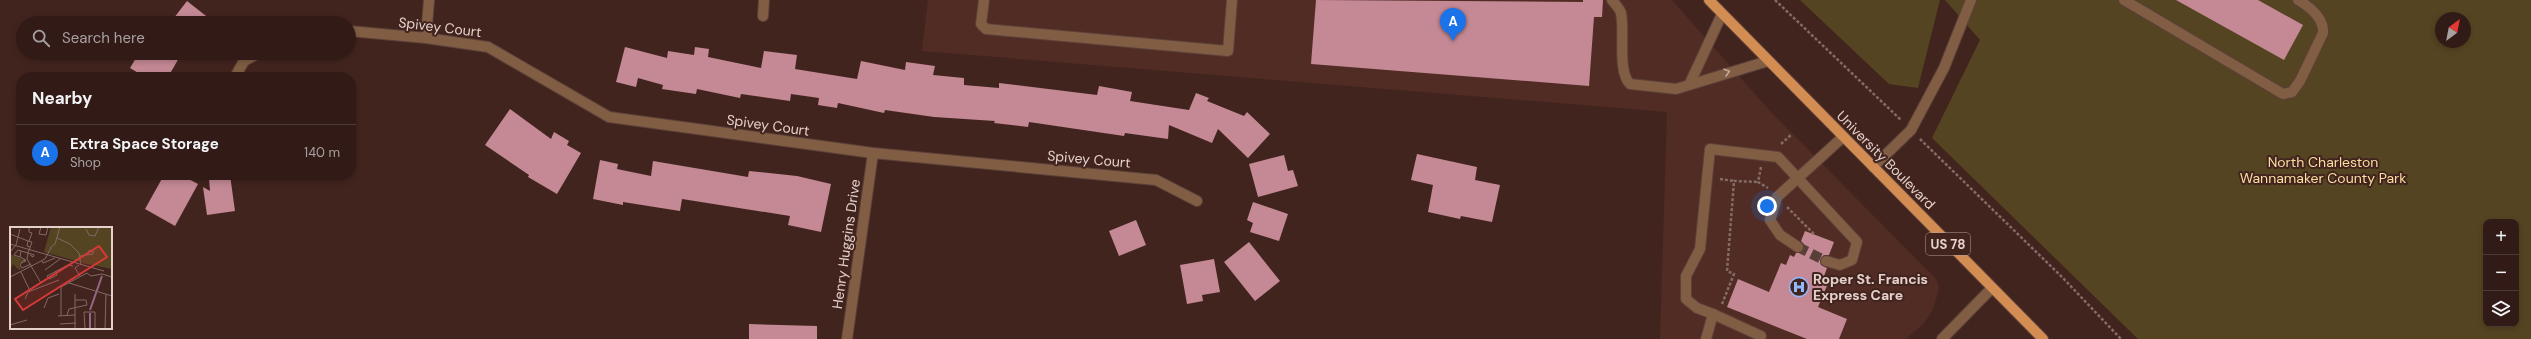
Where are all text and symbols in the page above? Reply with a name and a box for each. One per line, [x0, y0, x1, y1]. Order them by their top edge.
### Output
pin: A [1440, 8, 1466, 41]
north arrow [2435, 12, 2471, 48]
street label: Spivey Court [397, 13, 483, 41]
search box [16, 16, 356, 60]
icon: search [30, 27, 52, 49]
text: Search here [62, 28, 145, 48]
one-way arrow [1724, 68, 1731, 77]
text: Nearby [32, 87, 92, 109]
street label: University Boulevard [1833, 107, 1939, 213]
street label: Spivey Court [725, 110, 811, 140]
text: Extra Space Storage [70, 134, 219, 154]
text: A [40, 144, 50, 161]
text: 140 m [304, 144, 340, 161]
street label: Spivey Court [1047, 146, 1131, 172]
park label: North Charleston Wannamaker County Park [2240, 153, 2406, 187]
text: Shop [70, 154, 101, 171]
street label: Henry Huggins Drive [828, 178, 864, 310]
your location [1757, 196, 1777, 216]
map controls [2483, 219, 2519, 327]
button: + [2483, 219, 2519, 255]
inset map [10, 227, 112, 329]
road number: US 78 [1926, 233, 1970, 255]
button: − [2483, 255, 2519, 291]
place label: Roper St. Francis Express Care [1813, 270, 1928, 304]
hospital icon: Roper St. Francis Express Care [1788, 276, 1810, 298]
button: layers [2483, 291, 2519, 327]

